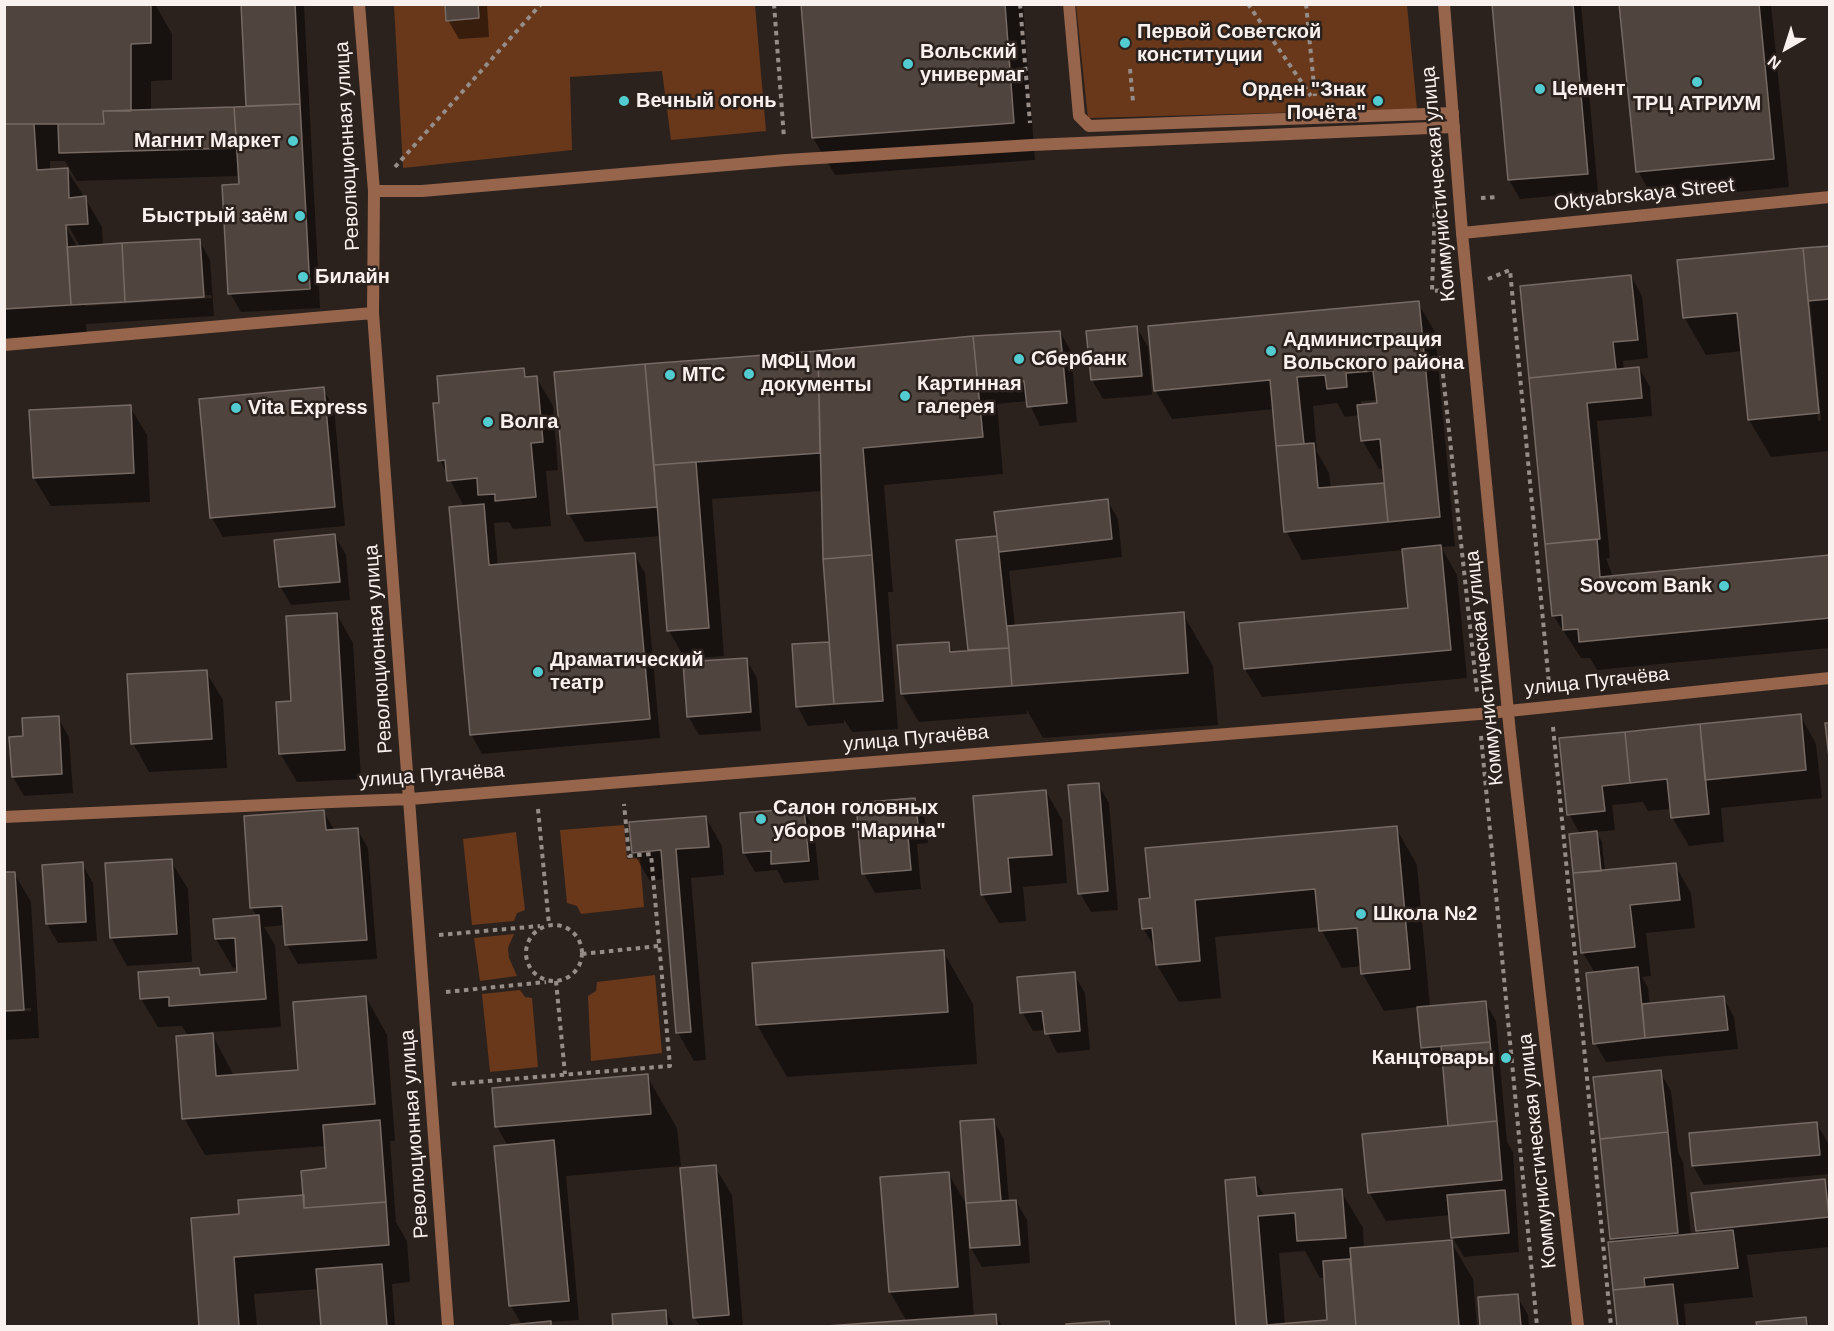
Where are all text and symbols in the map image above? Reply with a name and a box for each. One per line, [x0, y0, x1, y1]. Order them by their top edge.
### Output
north arrow [1756, 18, 1816, 78]
place label: Первой Советской конституции [1137, 20, 1321, 67]
marker: Первой Советской конституции [1118, 36, 1132, 50]
place label: Вольский универмаг [920, 40, 1025, 87]
street label: Революционная улица [331, 41, 365, 251]
text: N [1765, 52, 1784, 73]
marker: Вольский универмаг [901, 57, 915, 71]
street label: Коммунистическая улица [1417, 65, 1461, 303]
marker: ТРЦ АТРИУМ [1690, 75, 1704, 89]
place label: Цемент [1552, 77, 1626, 101]
place label: Орден "Знак Почёта" [1242, 78, 1366, 125]
marker: Цемент [1533, 82, 1547, 96]
place label: Вечный огонь [636, 89, 777, 113]
place label: ТРЦ АТРИУМ [1633, 92, 1761, 116]
marker: Вечный огонь [617, 94, 631, 108]
marker: Орден "Знак Почёта" [1371, 94, 1385, 108]
place label: Магнит Маркет [134, 129, 281, 153]
marker: Магнит Маркет [286, 134, 300, 148]
street label: Oktyabrskaya Street [1553, 174, 1735, 216]
place label: Быстрый заём [142, 204, 288, 228]
marker: Быстрый заём [293, 209, 307, 223]
place label: Билайн [315, 265, 390, 289]
marker: Билайн [296, 270, 310, 284]
place label: Администрация Вольского района [1283, 328, 1464, 375]
marker: Администрация Вольского района [1264, 344, 1278, 358]
place label: Сбербанк [1031, 347, 1126, 371]
place label: МФЦ Мои документы [761, 350, 872, 397]
marker: Сбербанк [1012, 352, 1026, 366]
place label: МТС [682, 363, 725, 387]
marker: МФЦ Мои документы [742, 367, 756, 381]
marker: МТС [663, 368, 677, 382]
place label: Картинная галерея [917, 372, 1022, 419]
marker: Картинная галерея [898, 389, 912, 403]
place label: Vita Express [248, 396, 368, 420]
marker: Vita Express [229, 401, 243, 415]
place label: Волга [500, 410, 558, 434]
marker: Волга [481, 415, 495, 429]
street label: Революционная улица [360, 544, 398, 754]
street label: Коммунистическая улица [1461, 549, 1509, 787]
place label: Sovcom Bank [1580, 574, 1712, 598]
marker: Sovcom Bank [1717, 579, 1731, 593]
place label: Драматический театр [550, 648, 704, 695]
street label: улица Пугачёва [1523, 662, 1671, 702]
marker: Драматический театр [531, 665, 545, 679]
street label: улица Пугачёва [842, 721, 990, 757]
street label: улица Пугачёва [359, 759, 505, 793]
place label: Салон головных уборов "Марина" [773, 796, 946, 843]
marker: Салон головных уборов "Марина" [754, 812, 768, 826]
place label: Школа №2 [1373, 902, 1477, 926]
marker: Школа №2 [1354, 907, 1368, 921]
street label: Революционная улица [396, 1029, 434, 1239]
street label: Коммунистическая улица [1514, 1032, 1562, 1270]
place label: Канцтовары [1372, 1046, 1494, 1070]
marker: Канцтовары [1499, 1051, 1513, 1065]

